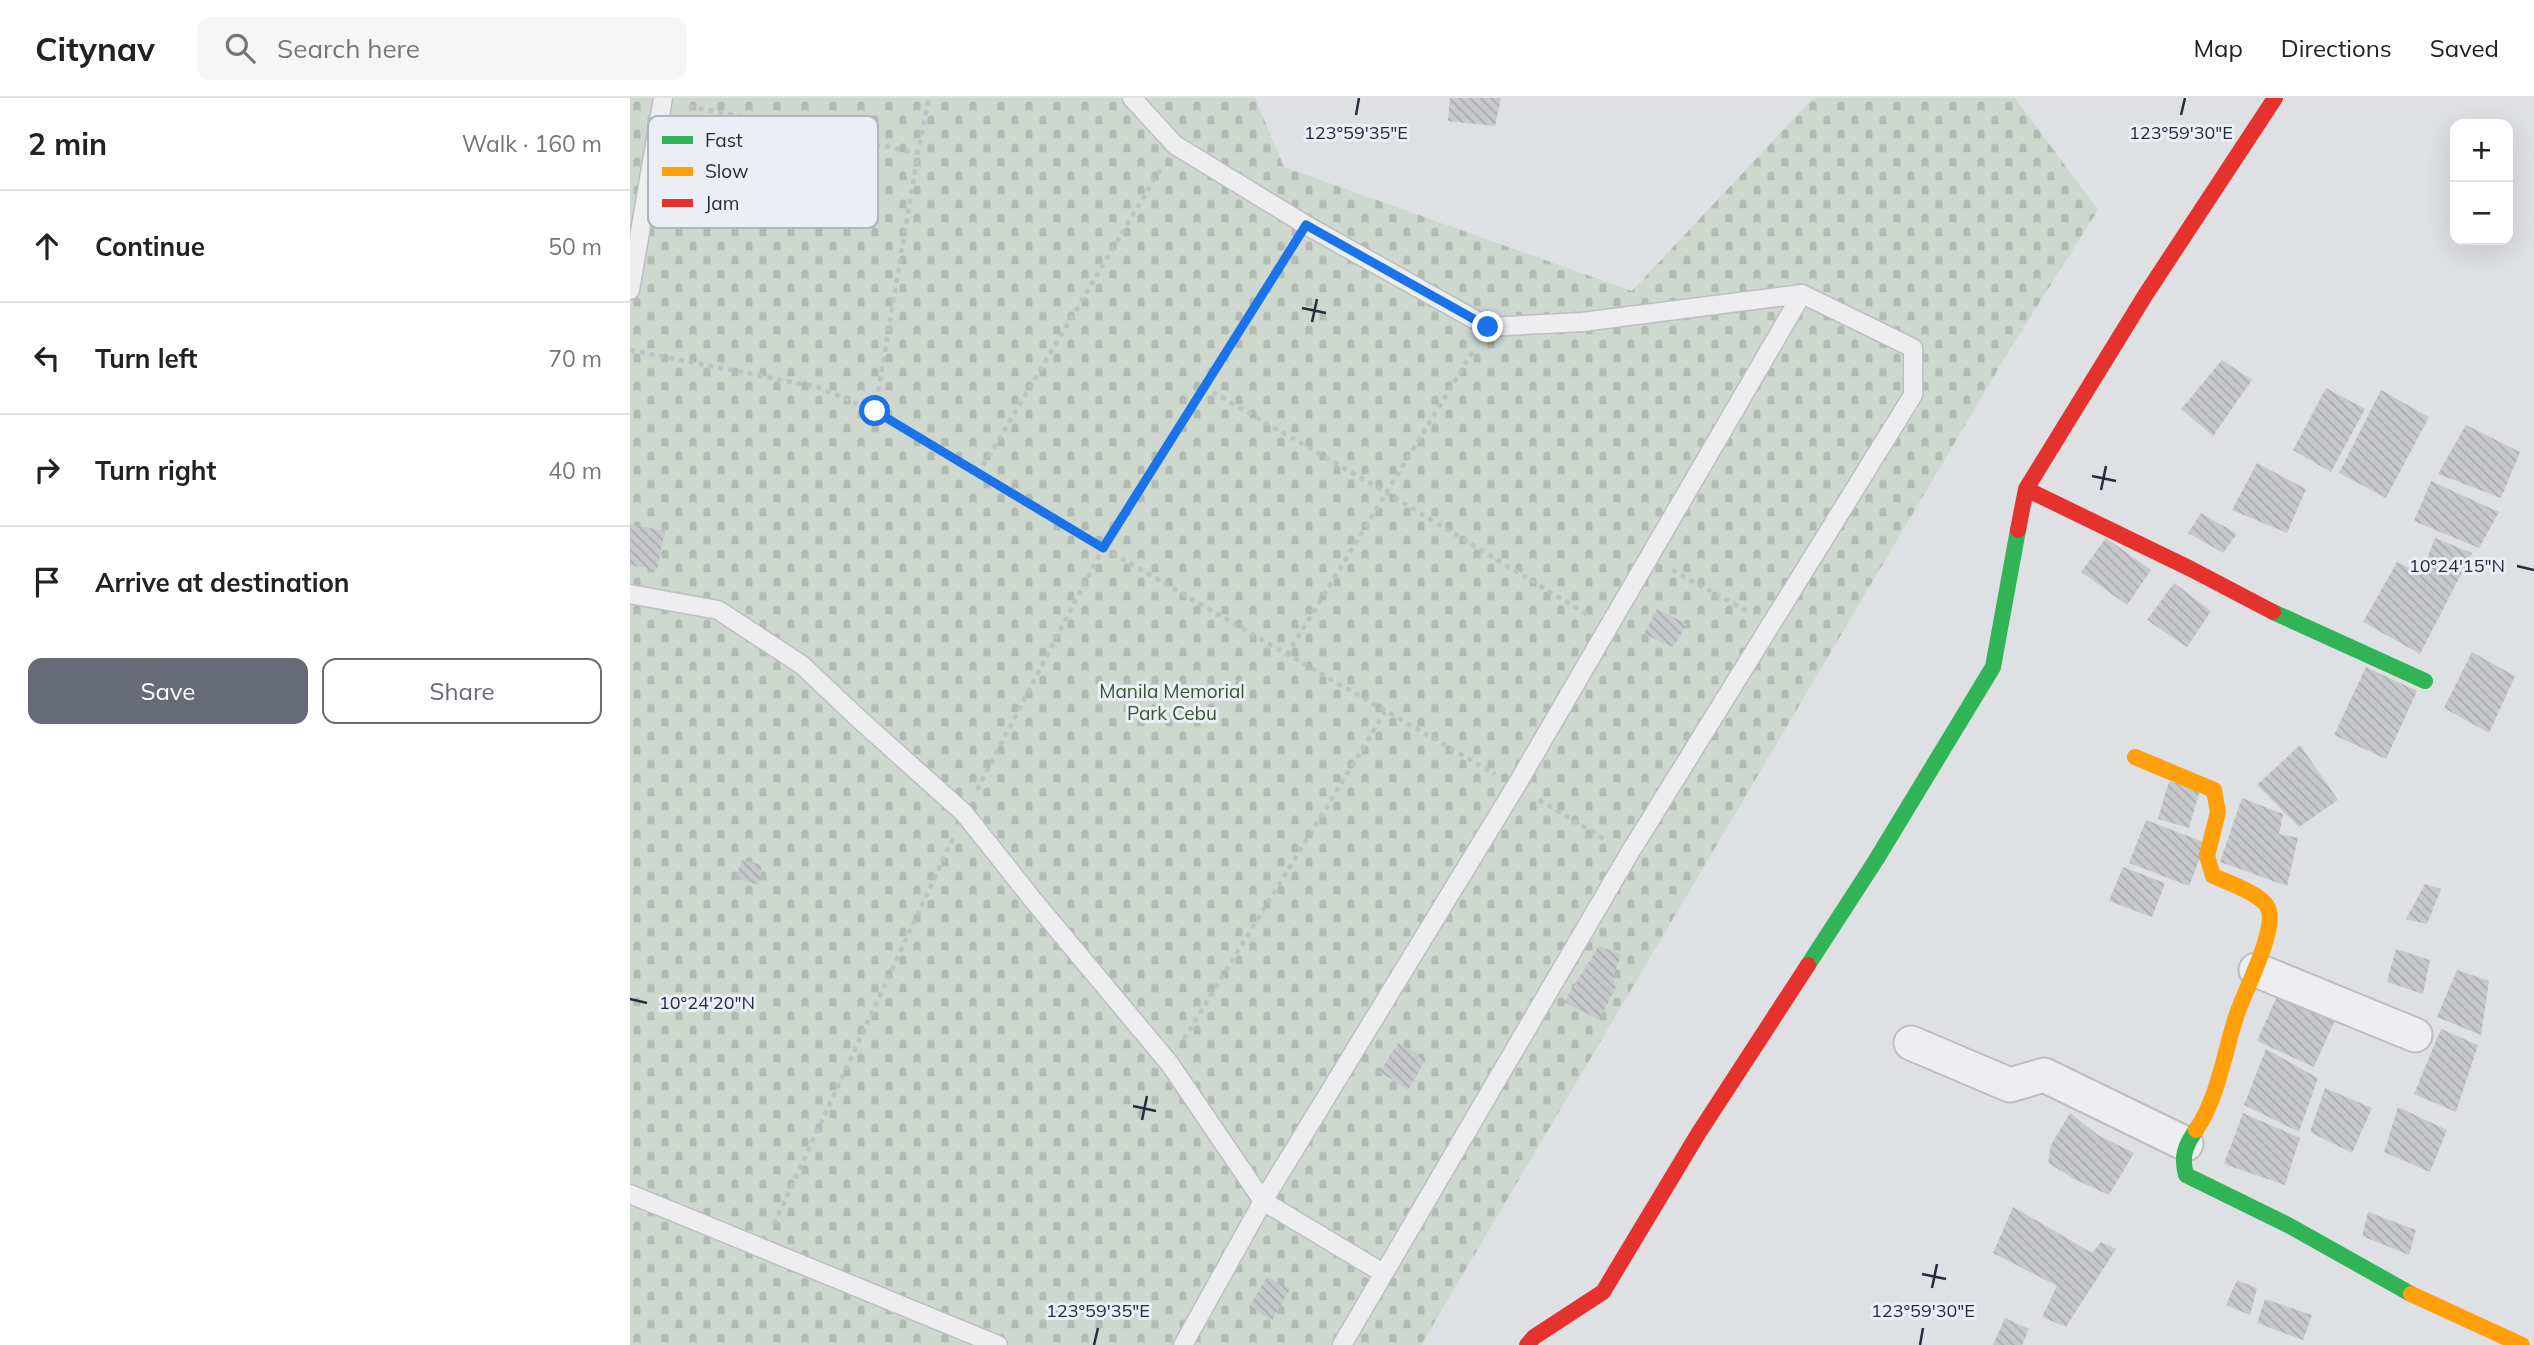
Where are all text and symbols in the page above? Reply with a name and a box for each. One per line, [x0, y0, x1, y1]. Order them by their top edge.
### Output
search box [197, 17, 687, 80]
text: Citynav [35, 28, 155, 69]
icon: search [221, 29, 259, 67]
text: Search here [277, 32, 420, 65]
text: Map [2193, 33, 2243, 63]
text: Directions [2281, 33, 2392, 63]
text: Saved [2430, 33, 2499, 63]
legend [648, 116, 878, 228]
map controls [2450, 119, 2513, 245]
button: + [2450, 119, 2513, 182]
text: 123°59'35"E [1304, 121, 1408, 144]
text: 123°59'30"E [2129, 121, 2233, 144]
text: 2 min [28, 125, 107, 163]
text: Fast [705, 128, 743, 152]
text: Walk · 160 m [462, 129, 602, 158]
text: Slow [705, 159, 749, 183]
button: − [2450, 182, 2513, 245]
text: Jam [705, 191, 739, 215]
icon: ahead [28, 227, 66, 265]
text: Continue [95, 230, 205, 263]
text: 50 m [548, 232, 602, 261]
route end [1472, 311, 1503, 342]
icon: left [28, 339, 66, 377]
text: Turn left [95, 342, 197, 375]
text: 70 m [548, 344, 602, 373]
route start [859, 395, 890, 426]
icon: right [28, 451, 66, 489]
text: Turn right [95, 454, 216, 487]
text: 40 m [548, 456, 602, 485]
text: 10°24'15"N [2409, 554, 2505, 577]
icon: arrive [28, 563, 66, 601]
text: Arrive at destination [95, 566, 350, 599]
button: Save [28, 658, 308, 724]
button: Share [322, 658, 602, 724]
park label: Manila Memorial Park Cebu [1099, 679, 1245, 725]
text: 10°24'20"N [659, 991, 755, 1014]
text: 123°59'35"E [1046, 1299, 1150, 1322]
text: 123°59'30"E [1871, 1299, 1975, 1322]

